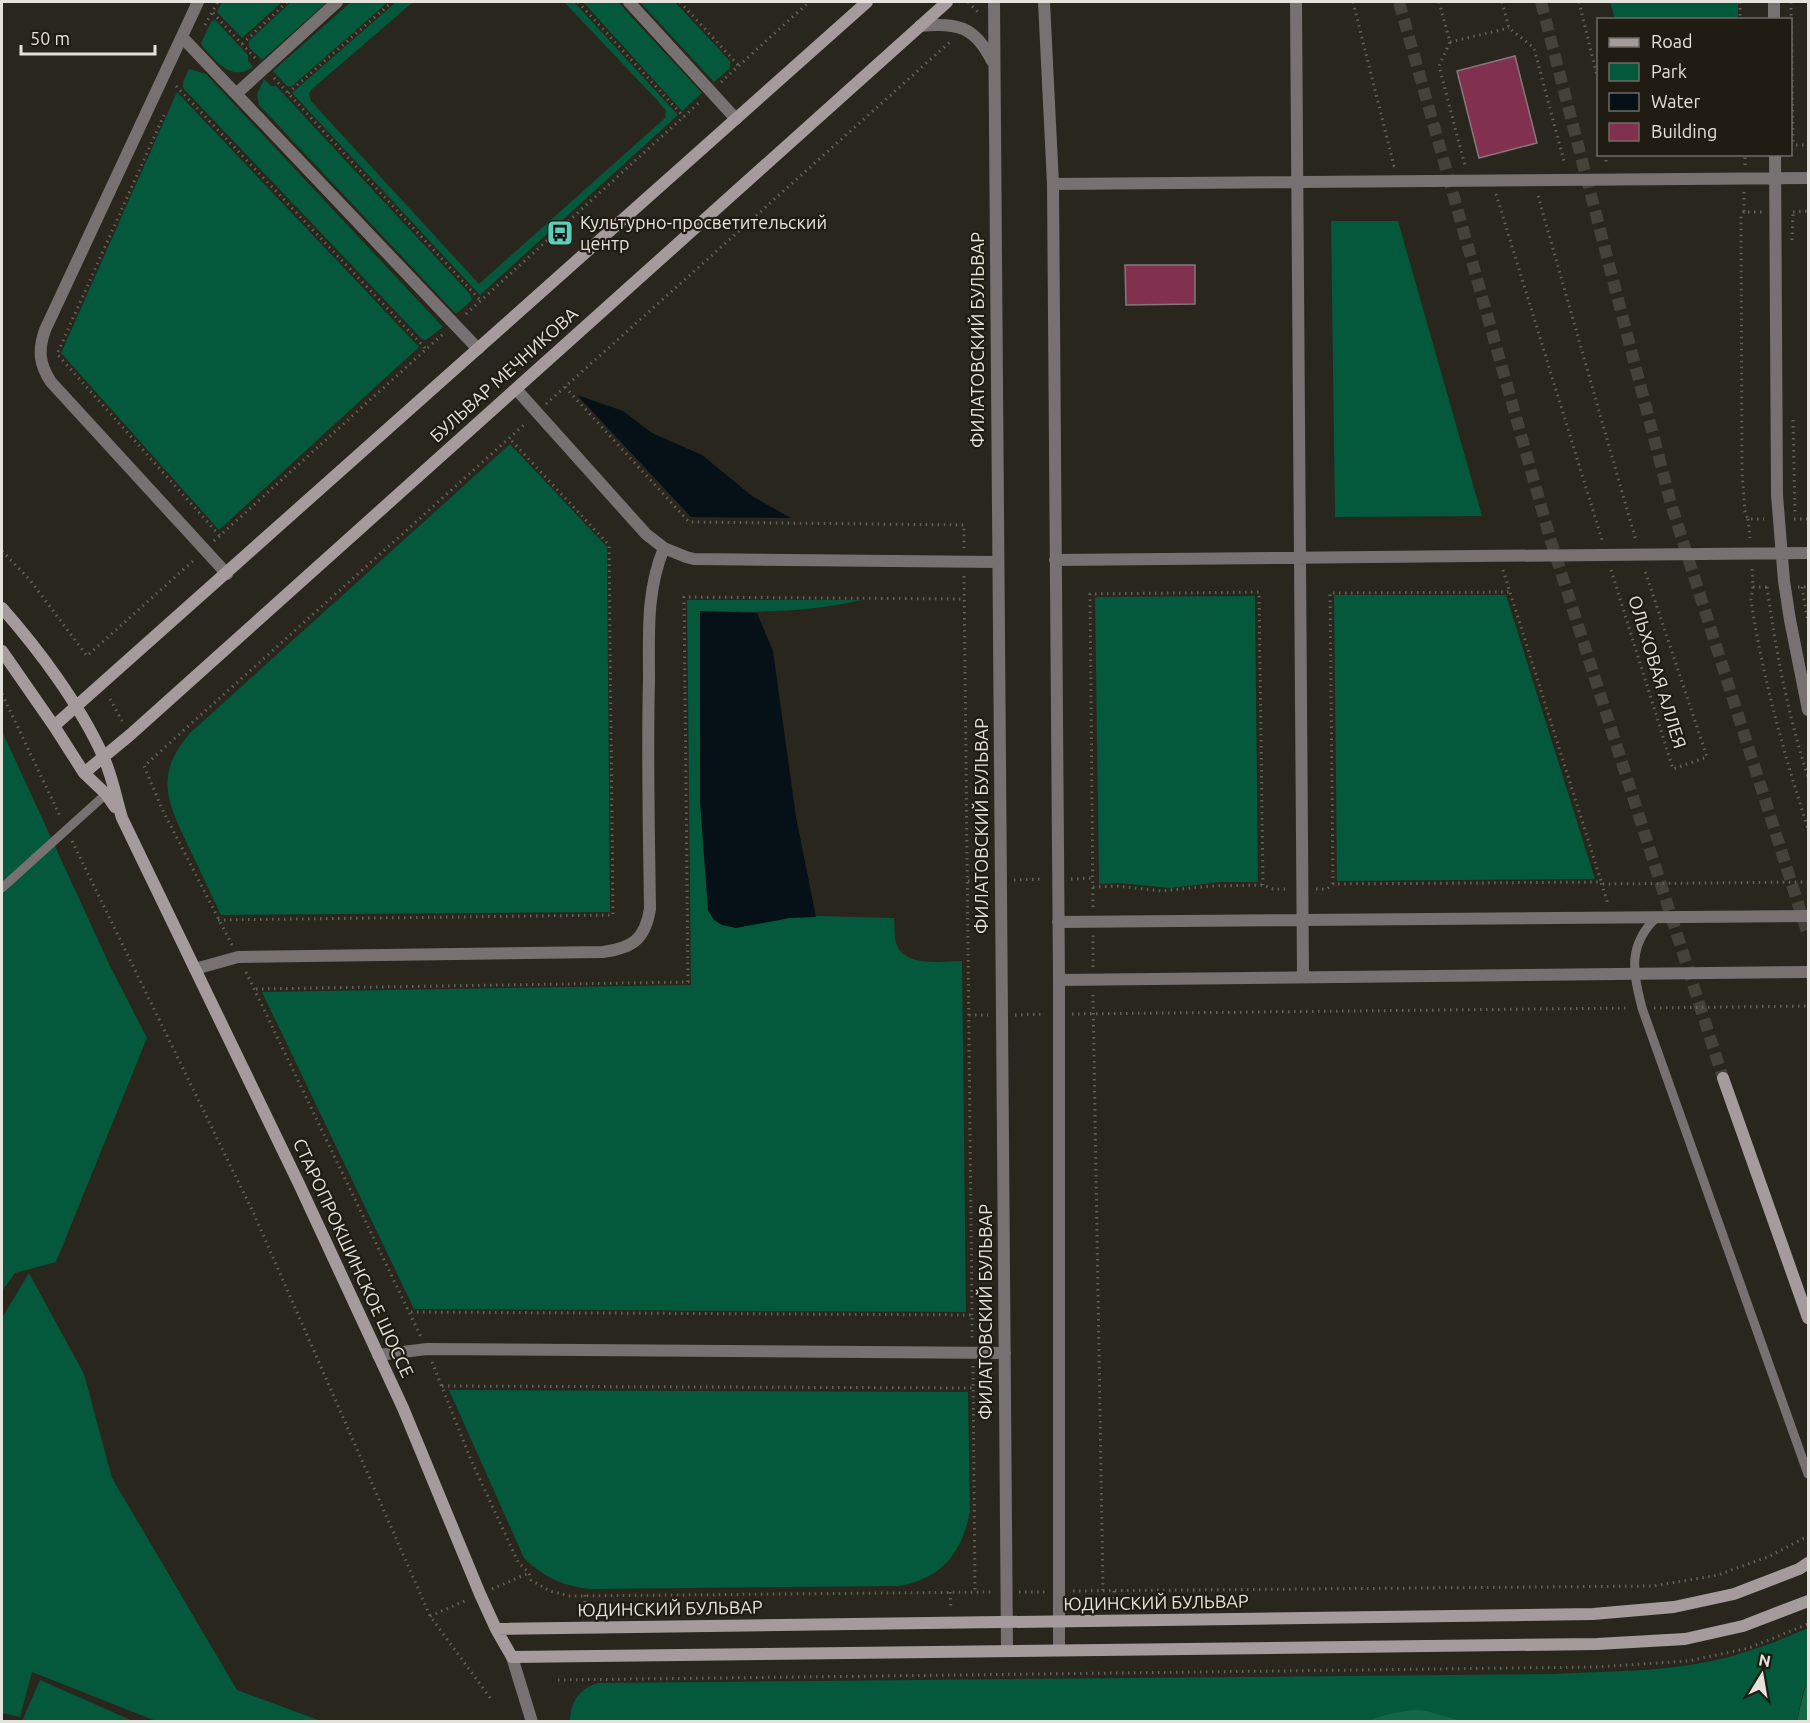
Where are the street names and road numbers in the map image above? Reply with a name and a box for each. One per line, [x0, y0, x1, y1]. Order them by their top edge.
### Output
street label: ФИЛАТОВСКИЙ БУЛЬВАР [967, 232, 987, 448]
street label: БУЛЬВАР МЕЧНИКОВА [426, 303, 581, 446]
street label: ОЛЬХОВАЯ АЛЛЕЯ [1625, 593, 1691, 751]
street label: ФИЛАТОВСКИЙ БУЛЬВАР [971, 718, 991, 934]
street label: СТАРОПРОКШИНСКОЕ ШОССЕ [290, 1135, 418, 1380]
street label: ФИЛАТОВСКИЙ БУЛЬВАР [975, 1204, 995, 1420]
street label: ЮДИНСКИЙ БУЛЬВАР [1063, 1590, 1249, 1614]
street label: ЮДИНСКИЙ БУЛЬВАР [577, 1596, 763, 1620]

